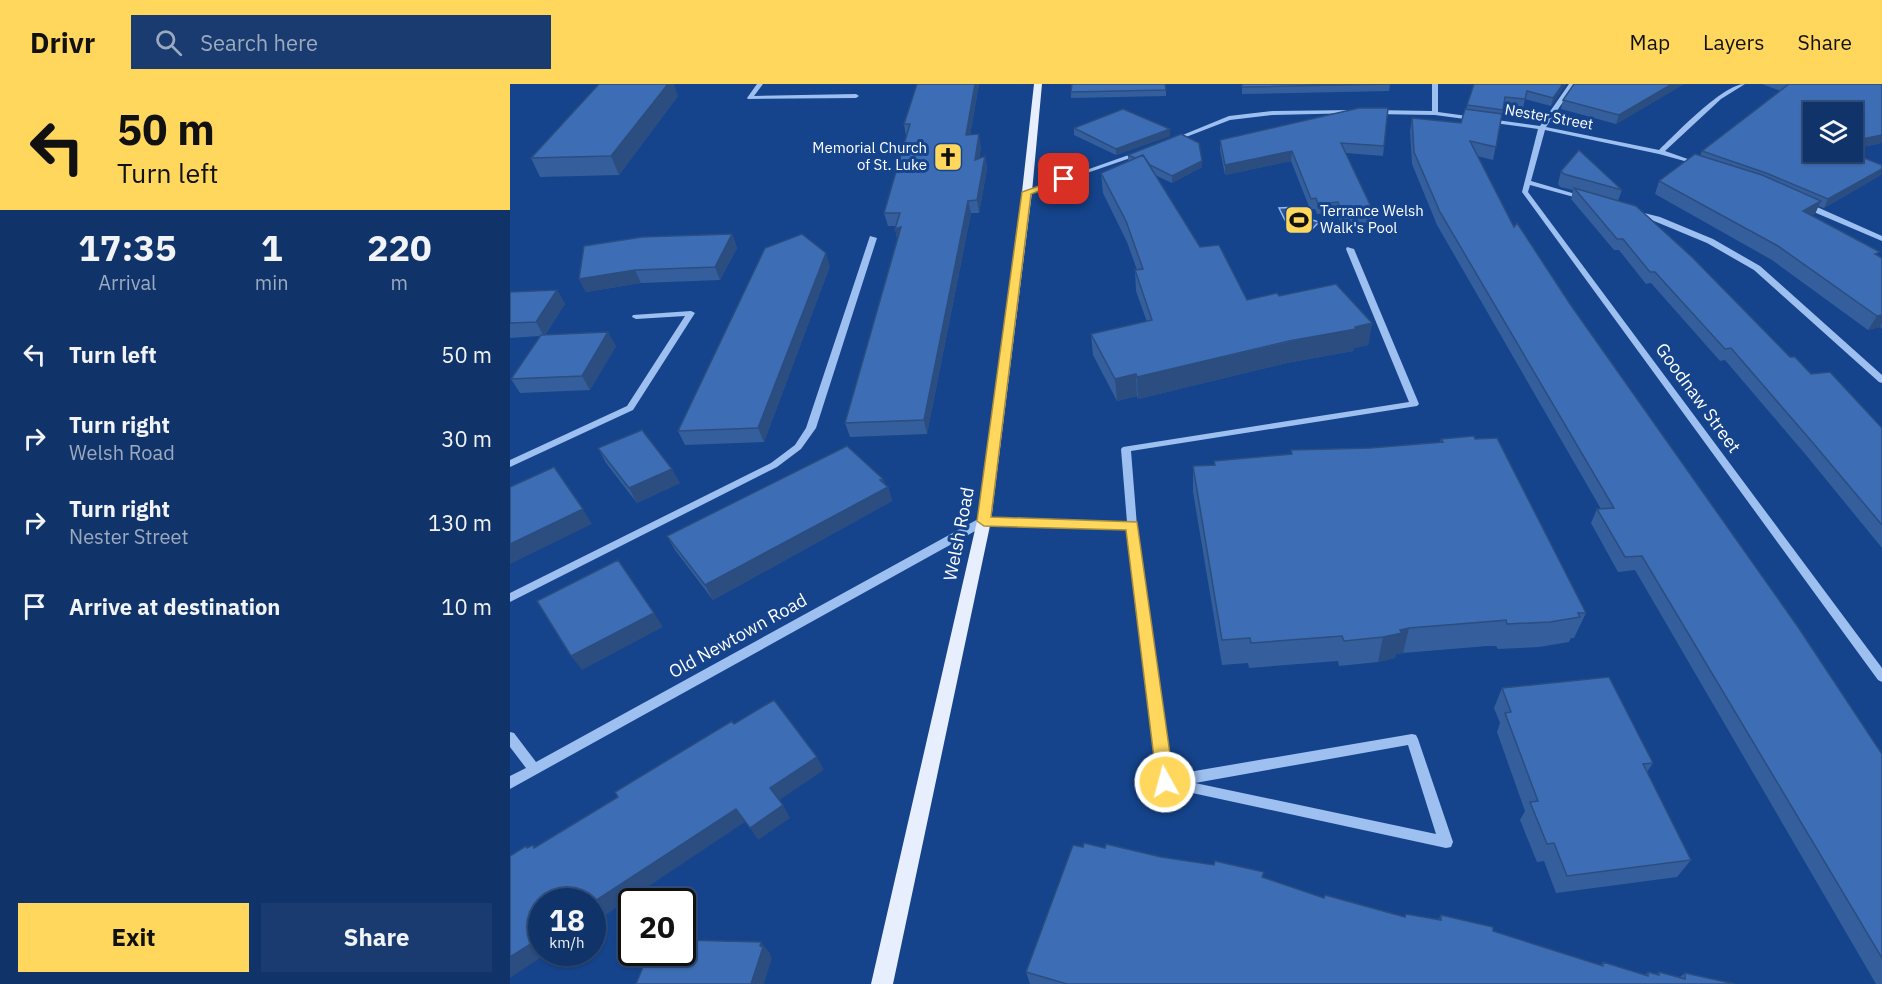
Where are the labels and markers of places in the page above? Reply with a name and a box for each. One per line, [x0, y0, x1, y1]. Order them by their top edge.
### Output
place label: Memorial Church of St. Luke [812, 138, 927, 174]
church icon: Memorial Church of St. Luke [932, 141, 964, 173]
pin [1038, 153, 1089, 204]
place label: Terrance Welsh Walk's Pool [1320, 201, 1424, 237]
sports icon: Terrance Welsh Walk's Pool [1283, 204, 1315, 236]

